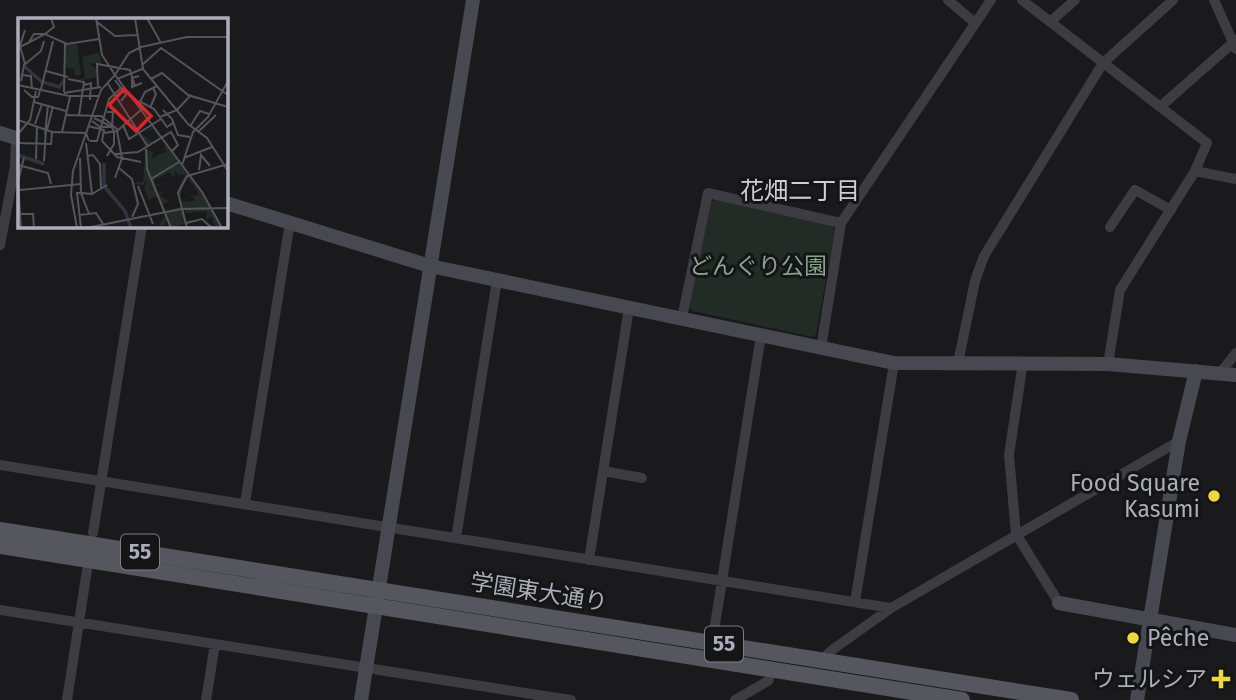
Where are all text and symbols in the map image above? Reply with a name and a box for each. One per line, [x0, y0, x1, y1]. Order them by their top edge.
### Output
inset map [18, 18, 228, 228]
district label: 花畑二丁目 [740, 177, 860, 205]
park label: どんぐり公園 [689, 252, 827, 280]
place label: Food Square Kasumi [1070, 469, 1200, 523]
marker: Food Square Kasumi [1206, 488, 1222, 504]
road number: 55 [121, 534, 159, 570]
street label: 学園東大通り [469, 567, 609, 617]
place label: Pêche [1147, 624, 1209, 652]
road number: 55 [705, 626, 743, 662]
marker: Pêche [1125, 630, 1141, 646]
place label: ウェルシア [1092, 665, 1207, 693]
marker: ウェルシア [1213, 671, 1229, 687]

